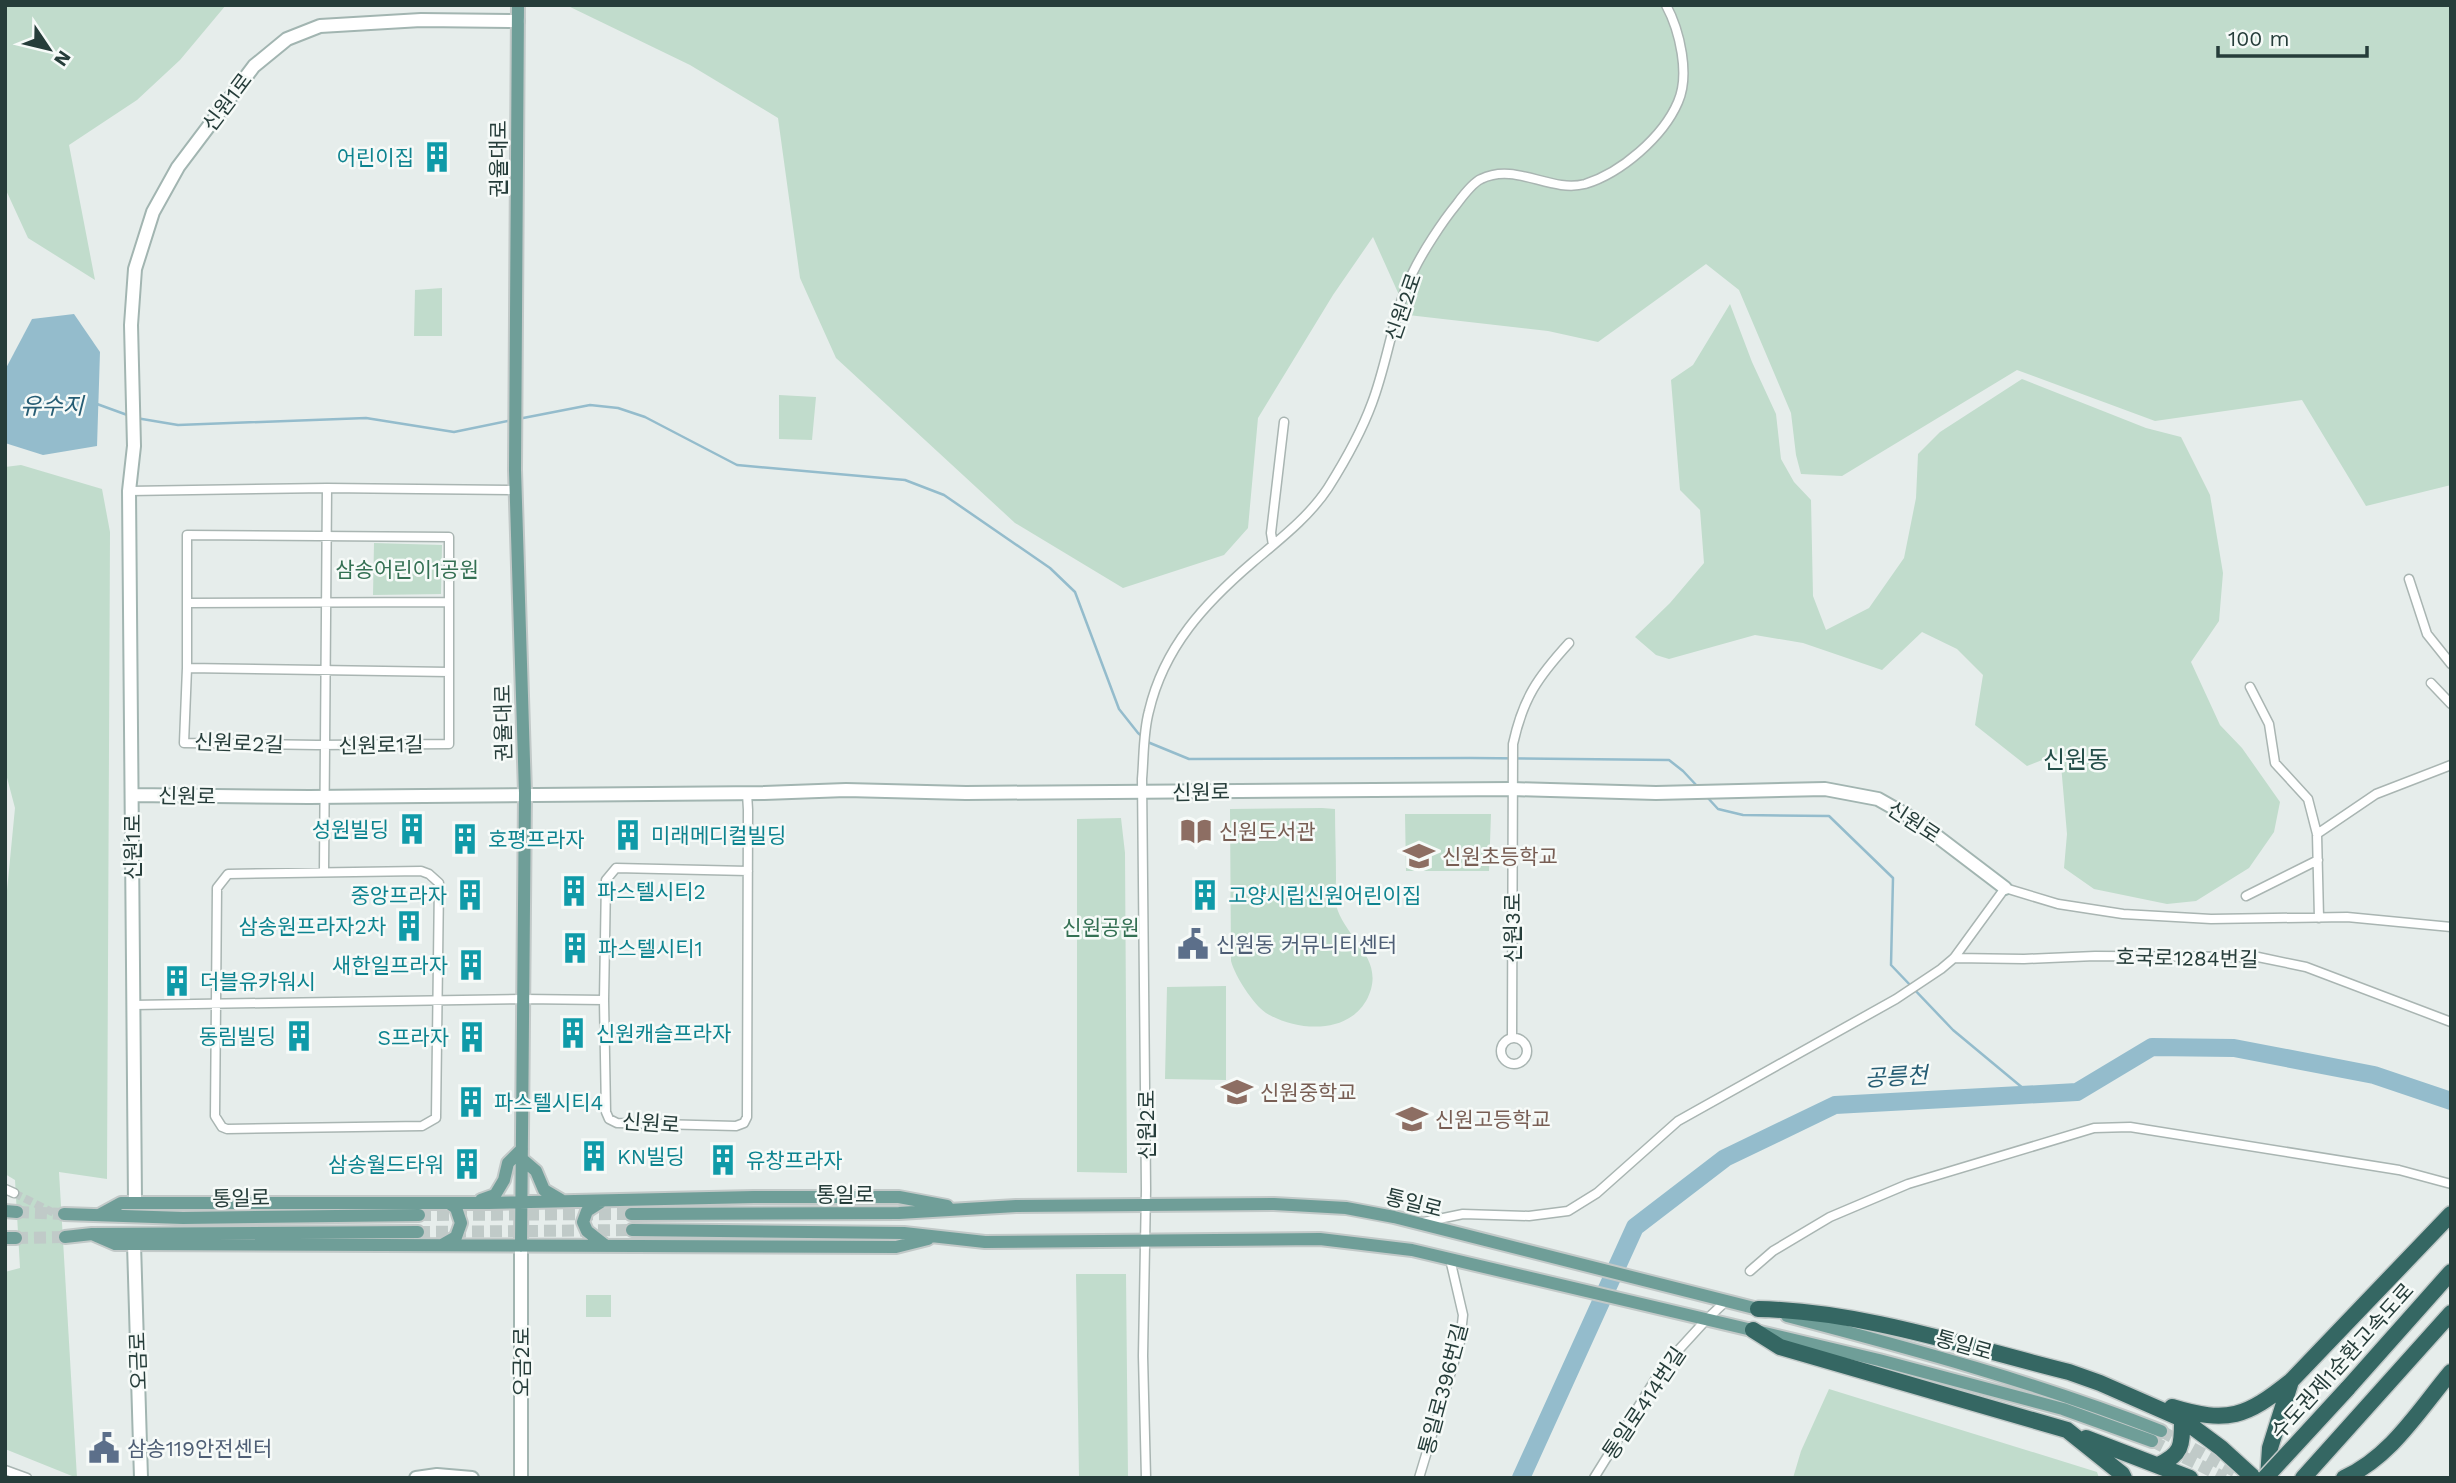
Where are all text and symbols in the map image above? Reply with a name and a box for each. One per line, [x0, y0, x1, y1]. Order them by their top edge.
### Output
north arrow [14, 14, 84, 84]
scale bar [2218, 14, 2367, 58]
text: 100 m [2228, 26, 2290, 51]
text: N [49, 46, 76, 71]
street label: 신원1로 [197, 68, 257, 136]
street label: 권율대로 [486, 120, 511, 198]
building icon: 어린이집 [420, 140, 454, 174]
place label: 어린이집 [337, 145, 414, 170]
street label: 신원2로 [1380, 270, 1426, 344]
water label: 유수지 [20, 393, 86, 420]
park label: 삼송어린이1공원 [335, 557, 479, 582]
street label: 권율대로 [490, 684, 516, 762]
street label: 신원로2길 [194, 729, 284, 757]
street label: 신원로1길 [338, 732, 424, 758]
district label: 신원동 [2043, 746, 2109, 774]
street label: 신원로 [1172, 779, 1230, 805]
street label: 신원로 [158, 783, 216, 809]
street label: 신원로 [1883, 796, 1945, 848]
building icon: 성원빌딩 [395, 812, 429, 846]
street label: 신원1로 [120, 814, 145, 880]
library icon: 신원도서관 [1179, 814, 1213, 848]
place label: 성원빌딩 [312, 817, 389, 842]
building icon: 미래메디컬빌딩 [611, 818, 645, 852]
place label: 신원도서관 [1219, 819, 1316, 844]
building icon: 호평프라자 [448, 822, 482, 856]
place label: 미래메디컬빌딩 [651, 823, 786, 848]
place label: 호평프라자 [488, 827, 585, 852]
school or university icon: 신원초등학교 [1402, 839, 1436, 873]
place label: 신원초등학교 [1442, 844, 1558, 869]
building icon: 파스텔시티2 [557, 874, 591, 908]
building icon: 중앙프라자 [453, 878, 487, 912]
building icon: 고양시립신원어린이집 [1188, 878, 1222, 912]
place label: 파스텔시티2 [597, 879, 706, 904]
place label: 중앙프라자 [350, 883, 447, 908]
place label: 고양시립신원어린이집 [1228, 883, 1421, 908]
street label: 신원3로 [1500, 893, 1525, 963]
building icon: 삼송원프라자2차 [392, 909, 426, 943]
place label: 삼송원프라자2차 [239, 914, 386, 939]
park label: 신원공원 [1062, 915, 1140, 940]
public building icon: 신원동 커뮤니티센터 [1176, 927, 1210, 961]
building icon: 파스텔시티1 [558, 931, 592, 965]
place label: 신원동 커뮤니티센터 [1216, 932, 1397, 957]
place label: 파스텔시티1 [598, 936, 703, 961]
street label: 호국로1284번길 [2115, 944, 2259, 972]
building icon: 새한일프라자 [454, 948, 488, 982]
place label: 새한일프라자 [332, 953, 448, 978]
building icon: 더블유카워시 [160, 964, 194, 998]
place label: 더블유카워시 [200, 969, 316, 994]
building icon: 신원캐슬프라자 [556, 1016, 590, 1050]
building icon: 동림빌딩 [282, 1019, 316, 1053]
building icon: S프라자 [455, 1020, 489, 1054]
place label: 신원캐슬프라자 [596, 1021, 731, 1046]
place label: 동림빌딩 [199, 1024, 276, 1049]
place label: S프라자 [378, 1025, 449, 1050]
water label: 공릉천 [1864, 1062, 1931, 1092]
school or university icon: 신원중학교 [1220, 1075, 1254, 1109]
place label: 신원중학교 [1260, 1080, 1357, 1105]
building icon: 파스텔시티4 [454, 1085, 488, 1119]
place label: 파스텔시티4 [494, 1090, 603, 1115]
street label: 신원2로 [1134, 1090, 1159, 1160]
school or university icon: 신원고등학교 [1395, 1102, 1429, 1136]
place label: 신원고등학교 [1435, 1107, 1551, 1132]
street label: 신원로 [621, 1109, 681, 1137]
building icon: KN빌딩 [577, 1139, 611, 1173]
building icon: 유창프라자 [706, 1143, 740, 1177]
place label: KN빌딩 [617, 1144, 685, 1169]
building icon: 삼송월드타워 [450, 1147, 484, 1181]
place label: 유창프라자 [746, 1148, 843, 1173]
place label: 삼송월드타워 [328, 1152, 444, 1177]
street label: 통일로 [816, 1182, 874, 1207]
street label: 통일로 [1383, 1184, 1445, 1222]
street label: 통일로 [212, 1185, 270, 1211]
street label: 수도권제1순환고속도로 [2265, 1278, 2419, 1444]
street label: 통일로396번길 [1414, 1321, 1472, 1457]
street label: 통일로 [1933, 1325, 1995, 1365]
street label: 오금2로 [509, 1327, 534, 1397]
street label: 오금로 [124, 1332, 152, 1390]
street label: 통일로414번길 [1597, 1342, 1691, 1464]
public building icon: 삼송119안전센터 [87, 1431, 121, 1465]
place label: 삼송119안전센터 [127, 1436, 272, 1461]

